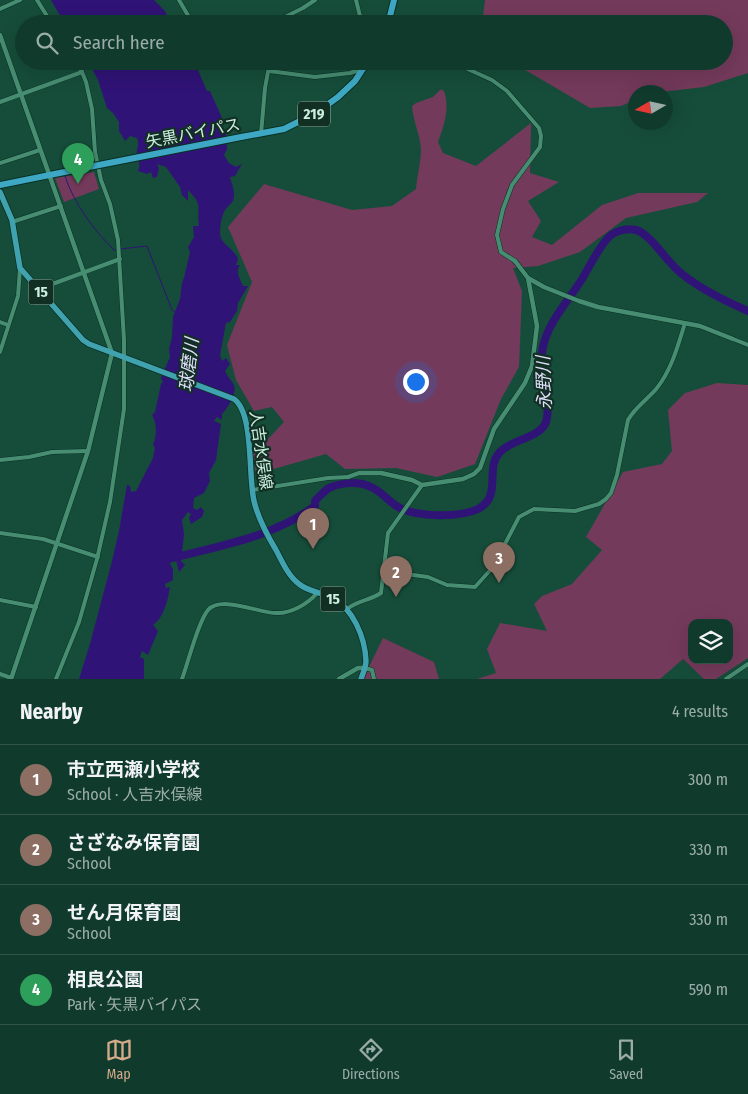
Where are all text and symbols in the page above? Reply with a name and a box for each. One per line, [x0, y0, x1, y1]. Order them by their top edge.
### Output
search box [15, 15, 733, 70]
icon: search [33, 29, 61, 57]
text: Search here [73, 31, 165, 54]
north arrow [628, 85, 673, 130]
road number: 219 [298, 102, 330, 126]
street label: 矢黒バイパス [144, 115, 242, 151]
pin: 4 [62, 143, 94, 184]
road number: 15 [28, 280, 54, 304]
water label: 球磨川 [175, 335, 203, 393]
water label: 永野川 [532, 354, 556, 410]
your location [403, 369, 429, 395]
street label: 人吉水俣線 [246, 409, 276, 491]
pin: 1 [297, 508, 329, 549]
pin: 3 [483, 542, 515, 583]
pin: 2 [380, 556, 412, 597]
road number: 15 [320, 586, 346, 612]
map controls [688, 619, 733, 664]
button: layers [688, 619, 733, 664]
text: Nearby [20, 699, 82, 725]
text: 4 results [672, 702, 728, 721]
text: 市立西瀬小学校 [67, 758, 200, 781]
text: 1 [33, 770, 39, 789]
text: 300 m [688, 770, 728, 789]
text: School · 人吉水俣線 [67, 785, 202, 804]
text: さざなみ保育園 [67, 831, 200, 854]
text: 2 [32, 840, 40, 859]
text: 330 m [689, 840, 728, 859]
text: School [67, 854, 111, 873]
text: せん月保育園 [67, 901, 181, 924]
text: 3 [32, 910, 40, 929]
text: 330 m [689, 910, 728, 929]
text: School [67, 924, 111, 943]
text: 相良公園 [67, 968, 143, 991]
text: 4 [32, 980, 40, 999]
text: 590 m [689, 980, 728, 999]
text: Park · 矢黒バイパス [67, 995, 202, 1014]
tab: Map [105, 1036, 133, 1083]
tab: Directions [342, 1036, 400, 1083]
tab: Saved [609, 1036, 643, 1083]

